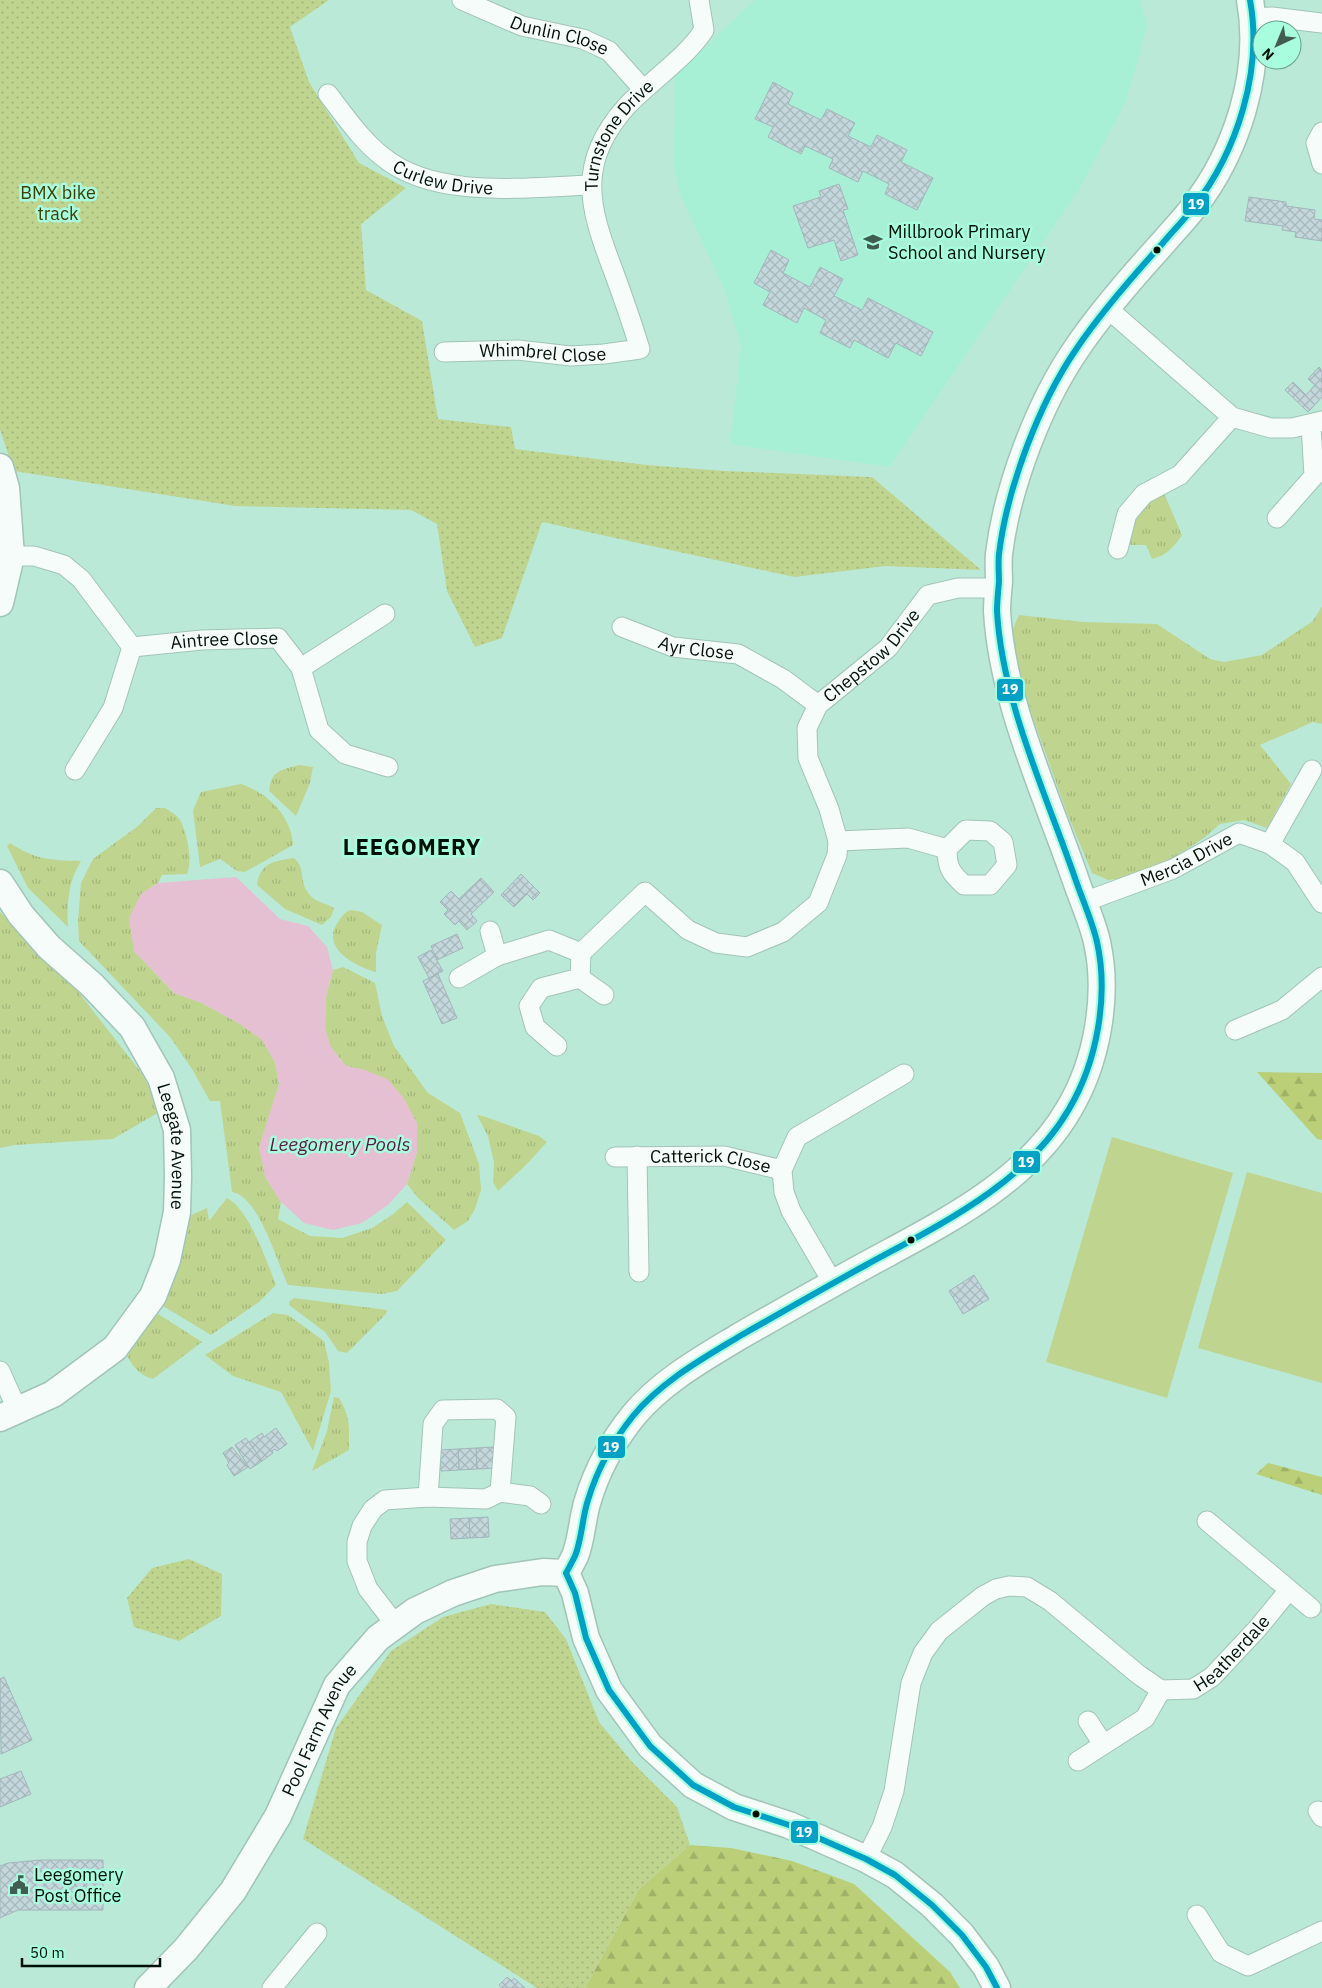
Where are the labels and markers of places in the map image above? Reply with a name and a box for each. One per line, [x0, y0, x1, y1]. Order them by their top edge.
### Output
place label: Millbrook Primary School and Nursery [888, 220, 1046, 264]
school or university icon: Millbrook Primary School and Nursery [862, 231, 884, 253]
unlabelled marker [1152, 245, 1162, 255]
unlabelled marker [906, 1235, 916, 1245]
unlabelled marker [751, 1809, 761, 1819]
place label: Leegomery Post Office [34, 1863, 123, 1907]
public building icon: Leegomery Post Office [8, 1874, 30, 1896]

